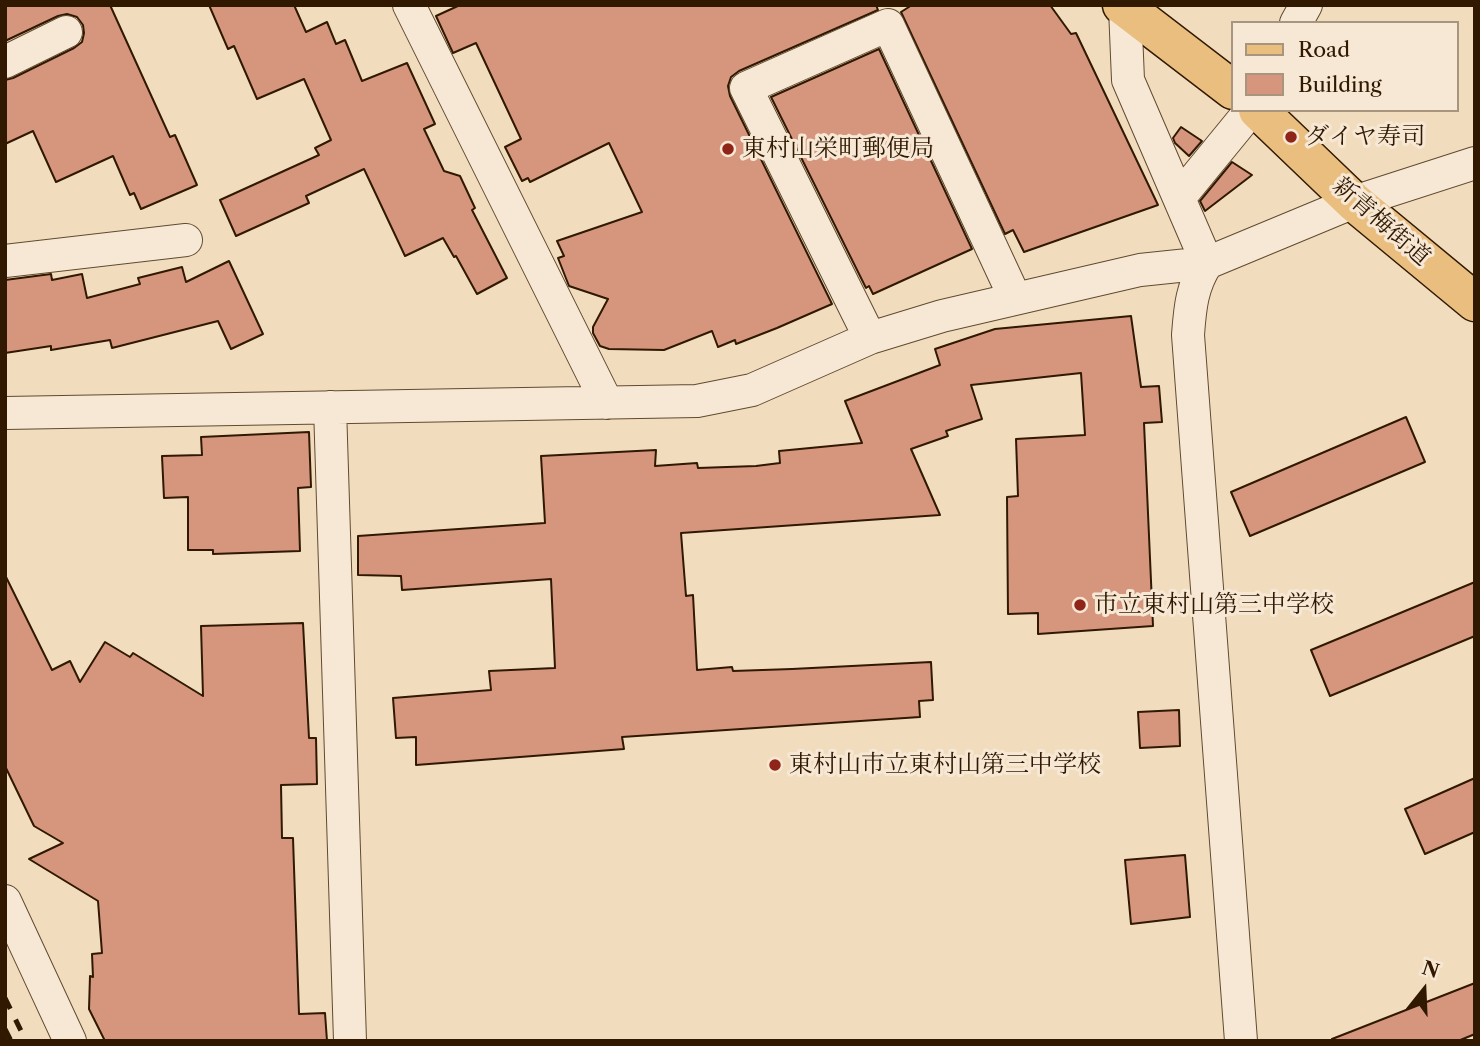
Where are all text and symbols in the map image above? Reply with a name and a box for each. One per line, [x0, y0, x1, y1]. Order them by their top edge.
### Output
legend [1232, 21, 1459, 112]
text: Road [1298, 37, 1350, 62]
text: Building [1298, 72, 1382, 97]
place label: ダイヤ寿司 [1305, 123, 1425, 151]
marker: ダイヤ寿司 [1283, 129, 1299, 145]
place label: 東村山栄町郵便局 [742, 135, 934, 163]
marker: 東村山栄町郵便局 [720, 141, 736, 157]
street label: 新青梅街道 [1326, 172, 1436, 272]
place label: 市立東村山第三中学校 [1094, 591, 1334, 619]
marker: 市立東村山第三中学校 [1072, 597, 1088, 613]
place label: 東村山市立東村山第三中学校 [789, 751, 1101, 779]
marker: 東村山市立東村山第三中学校 [767, 757, 783, 773]
north arrow [1389, 955, 1459, 1025]
text: N [1419, 956, 1442, 983]

